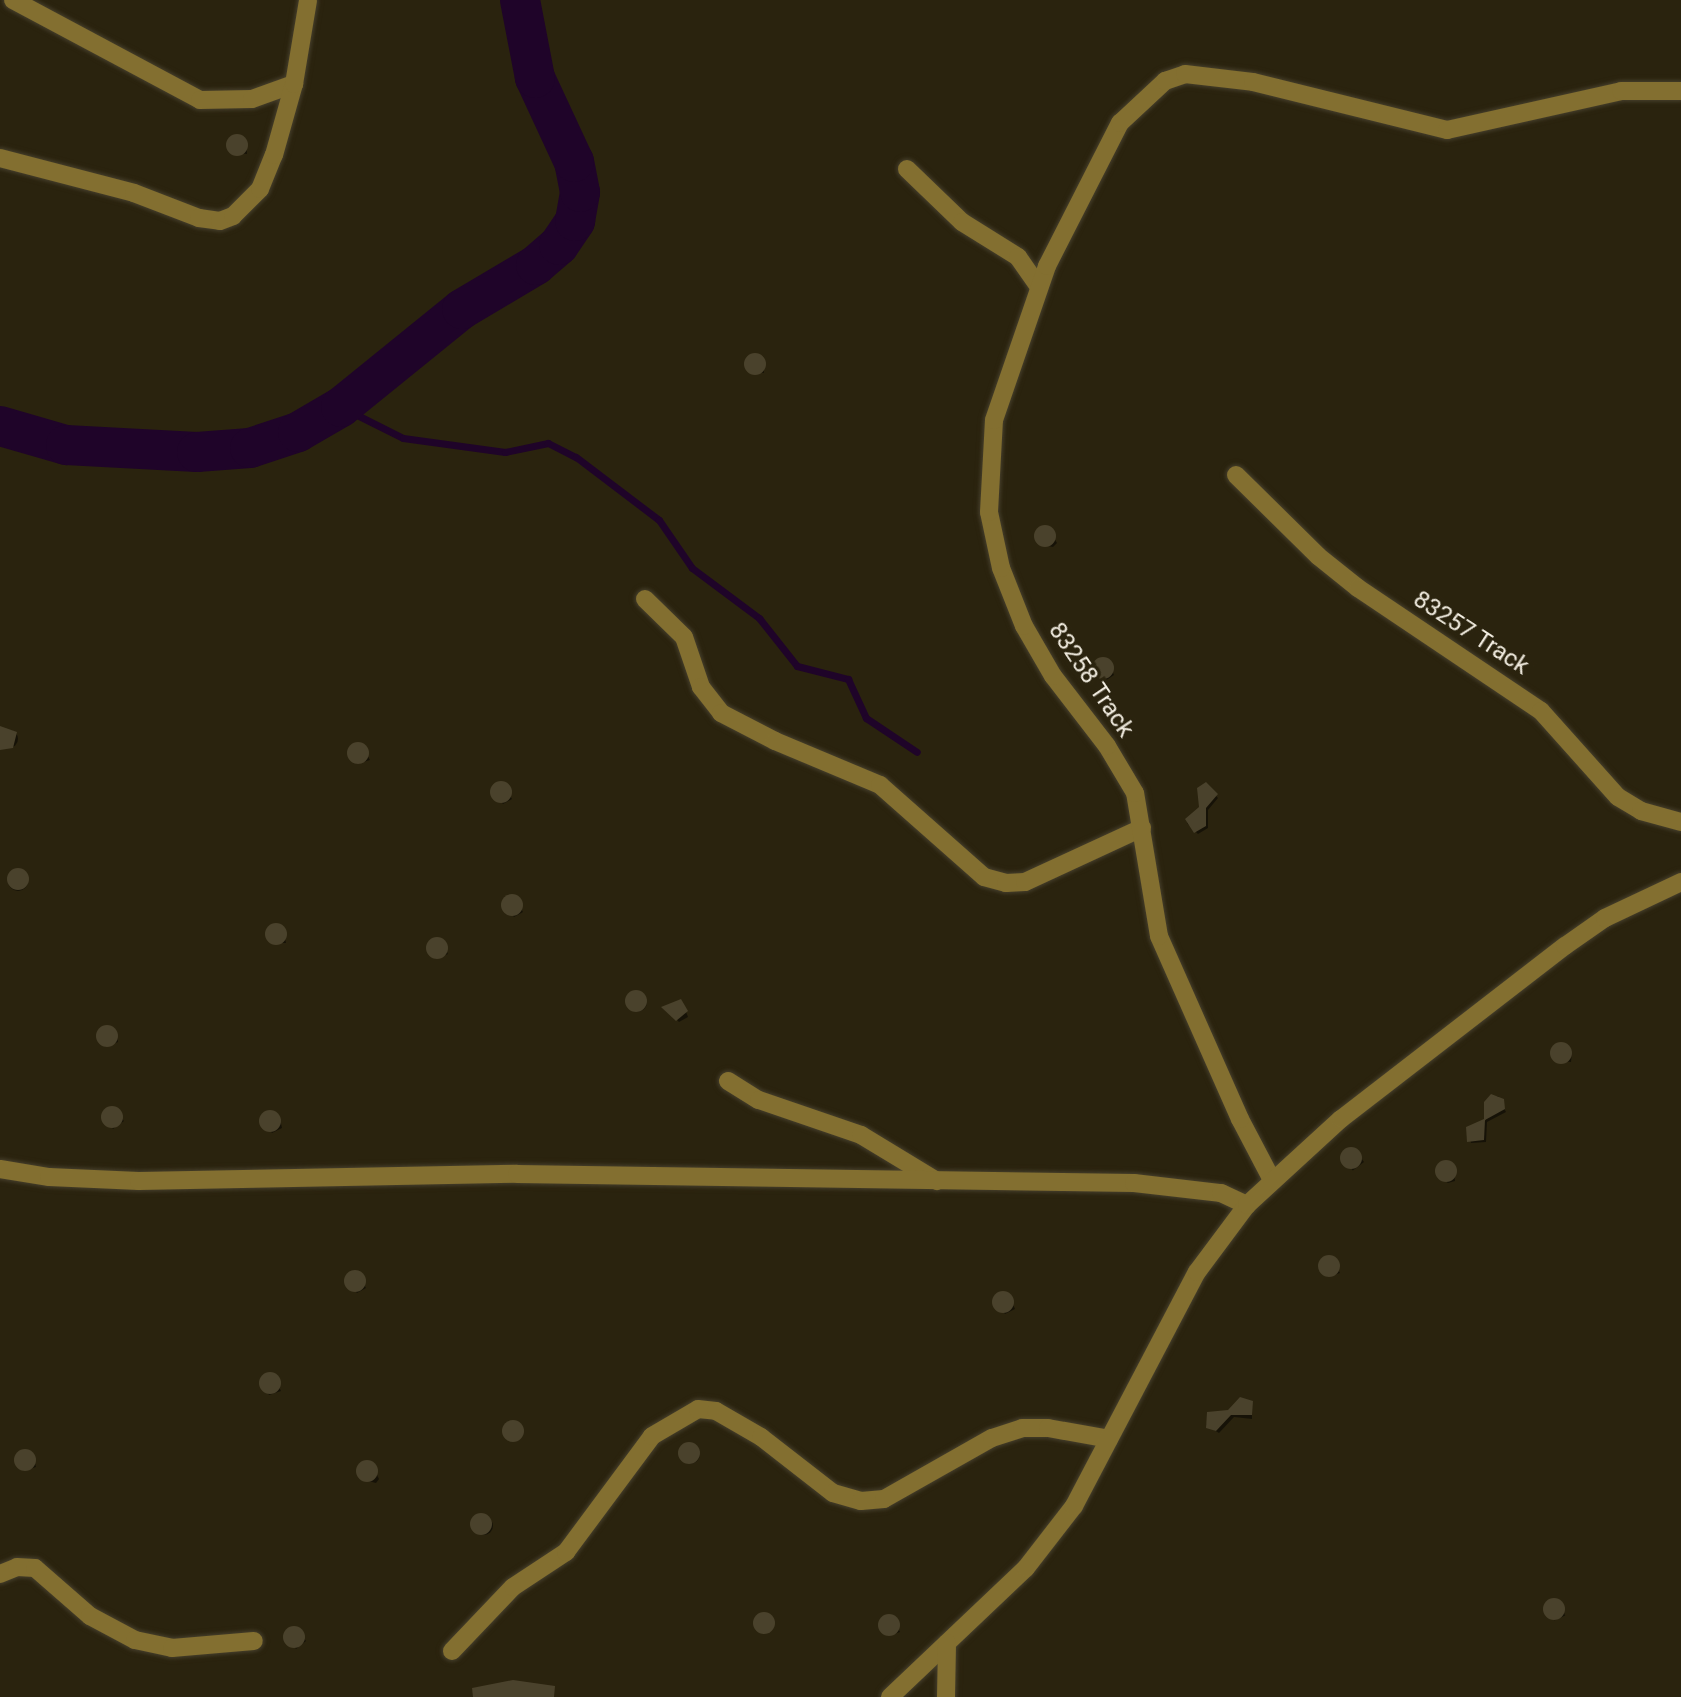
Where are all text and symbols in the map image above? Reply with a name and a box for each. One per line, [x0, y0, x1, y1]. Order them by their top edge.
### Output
street label: 83257 Track [1408, 585, 1534, 681]
street label: 83258 Track [1042, 617, 1140, 743]

